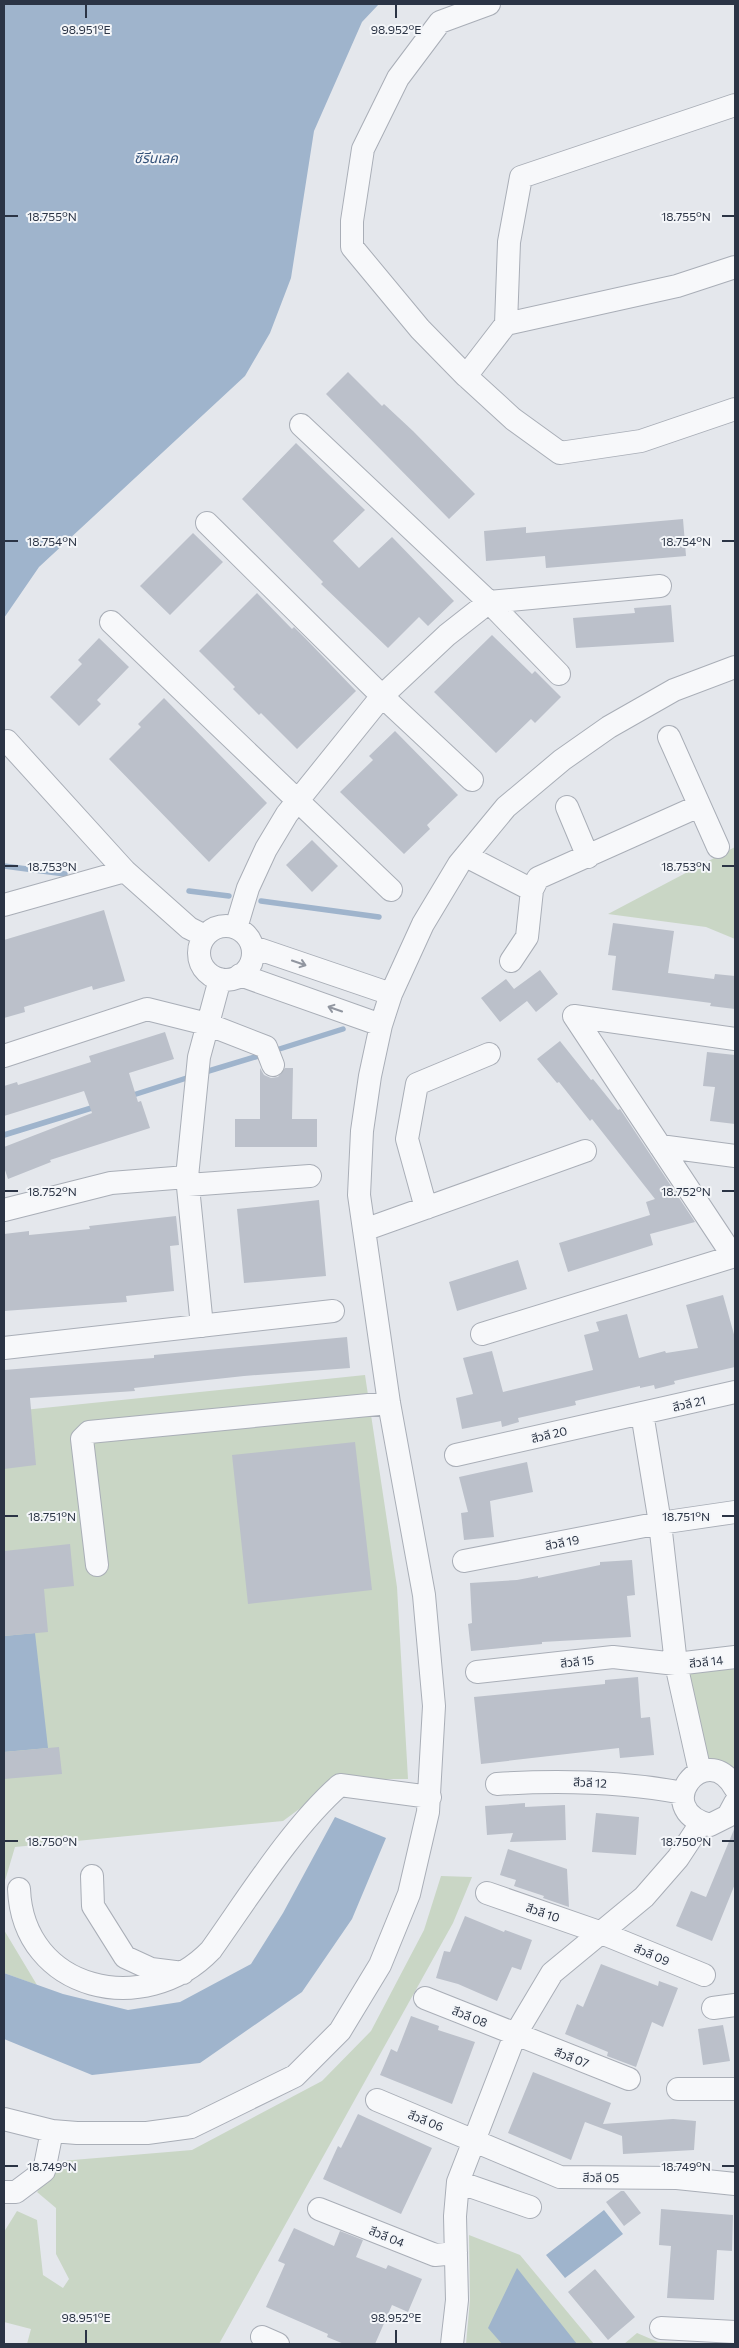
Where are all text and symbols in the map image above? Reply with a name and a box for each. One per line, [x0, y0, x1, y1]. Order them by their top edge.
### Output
text: 98.951°E [61, 22, 111, 36]
text: 98.952°E [371, 22, 421, 36]
water label: ซีรีนเลค [134, 149, 179, 166]
text: 18.755°N [27, 209, 77, 223]
text: 18.755°N [661, 209, 711, 223]
text: 18.754°N [27, 534, 77, 548]
text: 18.754°N [661, 534, 711, 548]
text: 18.753°N [27, 859, 77, 873]
text: 18.753°N [661, 859, 711, 873]
one-way arrow [290, 958, 306, 968]
one-way arrow [328, 1004, 344, 1013]
text: 18.752°N [27, 1184, 77, 1198]
text: 18.752°N [661, 1184, 711, 1198]
street label: สีวลี 21 [671, 1392, 707, 1414]
street label: สีวลี 20 [530, 1423, 568, 1445]
text: 18.751°N [28, 1509, 76, 1523]
text: 18.751°N [662, 1509, 710, 1523]
street label: สีวลี 19 [544, 1532, 580, 1552]
street label: สีวลี 15 [559, 1652, 595, 1670]
street label: สีวลี 14 [688, 1652, 724, 1670]
street label: สีวลี 12 [573, 1774, 608, 1790]
text: 18.750°N [27, 1834, 77, 1848]
text: 18.750°N [661, 1834, 711, 1848]
street label: สีวลี 10 [524, 1900, 562, 1924]
street label: สีวลี 09 [632, 1940, 672, 1968]
street label: สีวลี 08 [450, 2003, 490, 2029]
street label: สีวลี 07 [553, 2044, 591, 2070]
street label: สีวลี 06 [406, 2107, 446, 2133]
text: 18.749°N [27, 2159, 77, 2173]
text: 18.749°N [661, 2159, 711, 2173]
street label: สีวลี 05 [583, 2170, 620, 2184]
street label: สีวลี 04 [367, 2223, 407, 2249]
text: 98.951°E [61, 2310, 111, 2324]
text: 98.952°E [371, 2310, 421, 2324]

